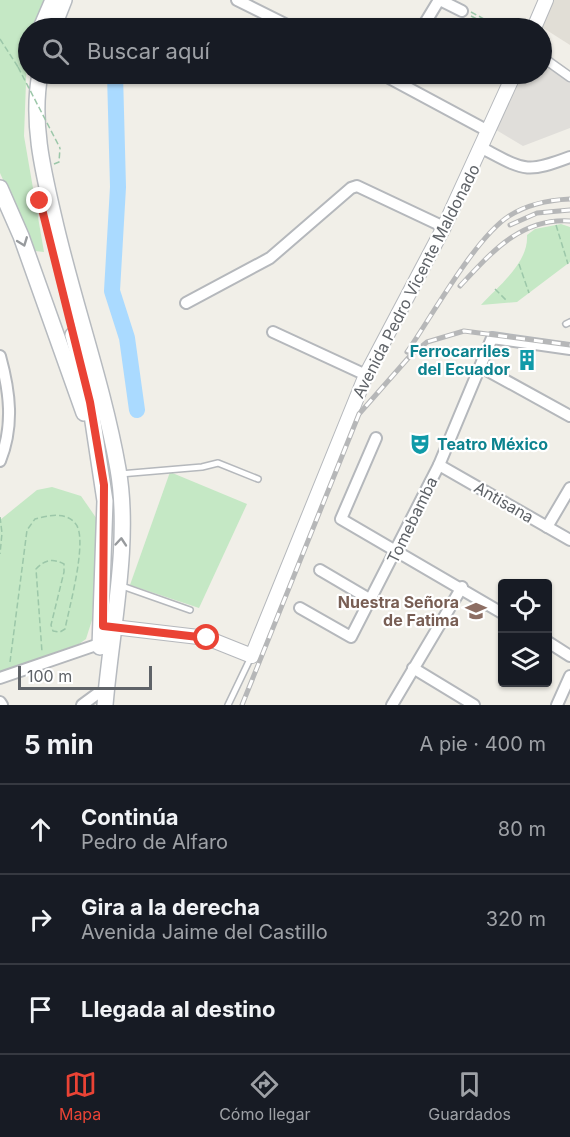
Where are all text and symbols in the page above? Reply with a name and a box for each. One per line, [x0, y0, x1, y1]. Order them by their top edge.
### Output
search box [18, 18, 552, 84]
icon: search [39, 35, 72, 68]
text: Buscar aquí [87, 38, 210, 64]
street label: Avenida Pedro Vicente Maldonado [348, 161, 484, 401]
route end [26, 187, 52, 213]
one-way arrow [16, 236, 28, 247]
place label: Ferrocarriles del Ecuador [410, 341, 510, 379]
building icon: Ferrocarriles del Ecuador [515, 348, 539, 372]
theatre icon: Teatro México [408, 432, 432, 456]
place label: Teatro México [437, 434, 548, 454]
street label: Tomebamba [382, 473, 442, 567]
street label: Antisana [471, 477, 537, 527]
one-way arrow [114, 538, 127, 547]
map controls [498, 579, 552, 687]
button: locate [498, 579, 552, 633]
place label: Nuestra Señora de Fatima [338, 592, 459, 630]
school or university icon: Nuestra Señora de Fatima [464, 599, 488, 623]
route start [193, 624, 219, 650]
button: layers [498, 633, 552, 687]
scale bar [18, 663, 152, 690]
text: 100 m [27, 666, 72, 686]
text: 5 min [24, 729, 94, 760]
text: A pie · 400 m [420, 732, 546, 756]
text: Continúa [81, 804, 179, 830]
icon: ahead [24, 813, 57, 846]
text: 80 m [498, 817, 546, 841]
text: Pedro de Alfaro [81, 830, 228, 854]
text: Gira a la derecha [81, 894, 260, 920]
icon: right [24, 903, 57, 936]
text: 320 m [486, 907, 546, 931]
text: Avenida Jaime del Castillo [81, 920, 328, 944]
icon: arrive [24, 993, 57, 1026]
text: Llegada al destino [81, 996, 275, 1022]
tab: Mapa [59, 1068, 101, 1124]
tab: Cómo llegar [219, 1068, 310, 1124]
tab: Guardados [428, 1068, 511, 1124]

